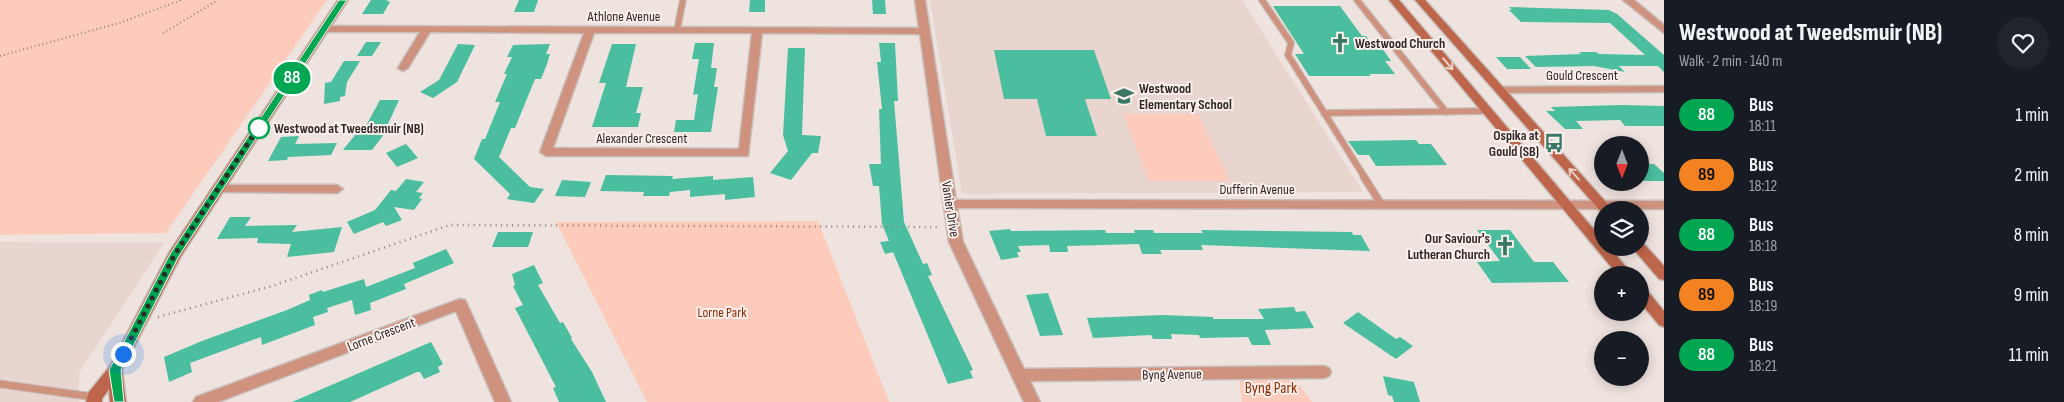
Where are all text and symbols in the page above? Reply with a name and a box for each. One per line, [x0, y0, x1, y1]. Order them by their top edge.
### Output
street label: Athlone Avenue [587, 8, 660, 25]
button: heart [1997, 17, 2049, 69]
text: Westwood at Tweedsmuir (NB) [1679, 18, 1942, 47]
church icon: Westwood Church [1329, 32, 1351, 54]
place label: Westwood Church [1355, 35, 1445, 52]
text: Walk · 2 min · 140 m [1679, 52, 1782, 71]
one-way arrow [1442, 57, 1453, 70]
line badge: 88 [270, 62, 314, 94]
text: 88 [283, 67, 301, 88]
street label: Gould Crescent [1546, 67, 1618, 84]
place label: Westwood Elementary School [1139, 80, 1232, 113]
school or university icon: Westwood Elementary School [1113, 85, 1135, 107]
text: Bus [1749, 94, 1774, 117]
text: 88 [1698, 104, 1715, 125]
text: 1 min [2015, 104, 2049, 127]
marker: Westwood at Tweedsmuir (NB) [248, 117, 270, 139]
text: 18:11 [1749, 117, 1776, 136]
place label: Westwood at Tweedsmuir (NB) [274, 120, 424, 137]
place label: Ospika at Gould (SB) [1489, 127, 1539, 160]
street label: Alexander Crescent [595, 130, 688, 147]
bus stop icon: Ospika at Gould (SB) [1543, 132, 1565, 154]
north arrow [1594, 136, 1649, 191]
map controls [1594, 136, 1649, 386]
text: Bus [1749, 154, 1774, 177]
text: 89 [1698, 164, 1715, 185]
text: 2 min [2014, 164, 2049, 187]
one-way arrow [1568, 167, 1580, 180]
text: 18:12 [1749, 177, 1777, 196]
street label: Vanier Drive [938, 180, 963, 238]
street label: Dufferin Avenue [1219, 181, 1295, 198]
button: layers [1594, 201, 1649, 256]
text: Bus [1749, 214, 1774, 237]
text: 88 [1698, 224, 1715, 245]
text: 8 min [2014, 224, 2049, 247]
place label: Our Saviour's Lutheran Church [1407, 230, 1490, 263]
church icon: Our Saviour's Lutheran Church [1494, 235, 1516, 257]
text: 18:18 [1749, 237, 1777, 256]
button: + [1594, 266, 1649, 321]
text: Bus [1749, 274, 1774, 297]
text: 89 [1698, 284, 1715, 305]
text: 9 min [2014, 284, 2049, 307]
text: 18:19 [1749, 297, 1777, 316]
park label: Lorne Park [697, 304, 747, 321]
street label: Lorne Crescent [345, 314, 418, 355]
button: − [1594, 331, 1649, 386]
text: Bus [1749, 334, 1774, 357]
your location [111, 342, 136, 367]
text: 88 [1698, 344, 1715, 365]
text: 11 min [2009, 344, 2049, 367]
text: 18:21 [1749, 357, 1777, 376]
street label: Byng Avenue [1142, 365, 1202, 384]
park label: Byng Park [1245, 379, 1297, 398]

